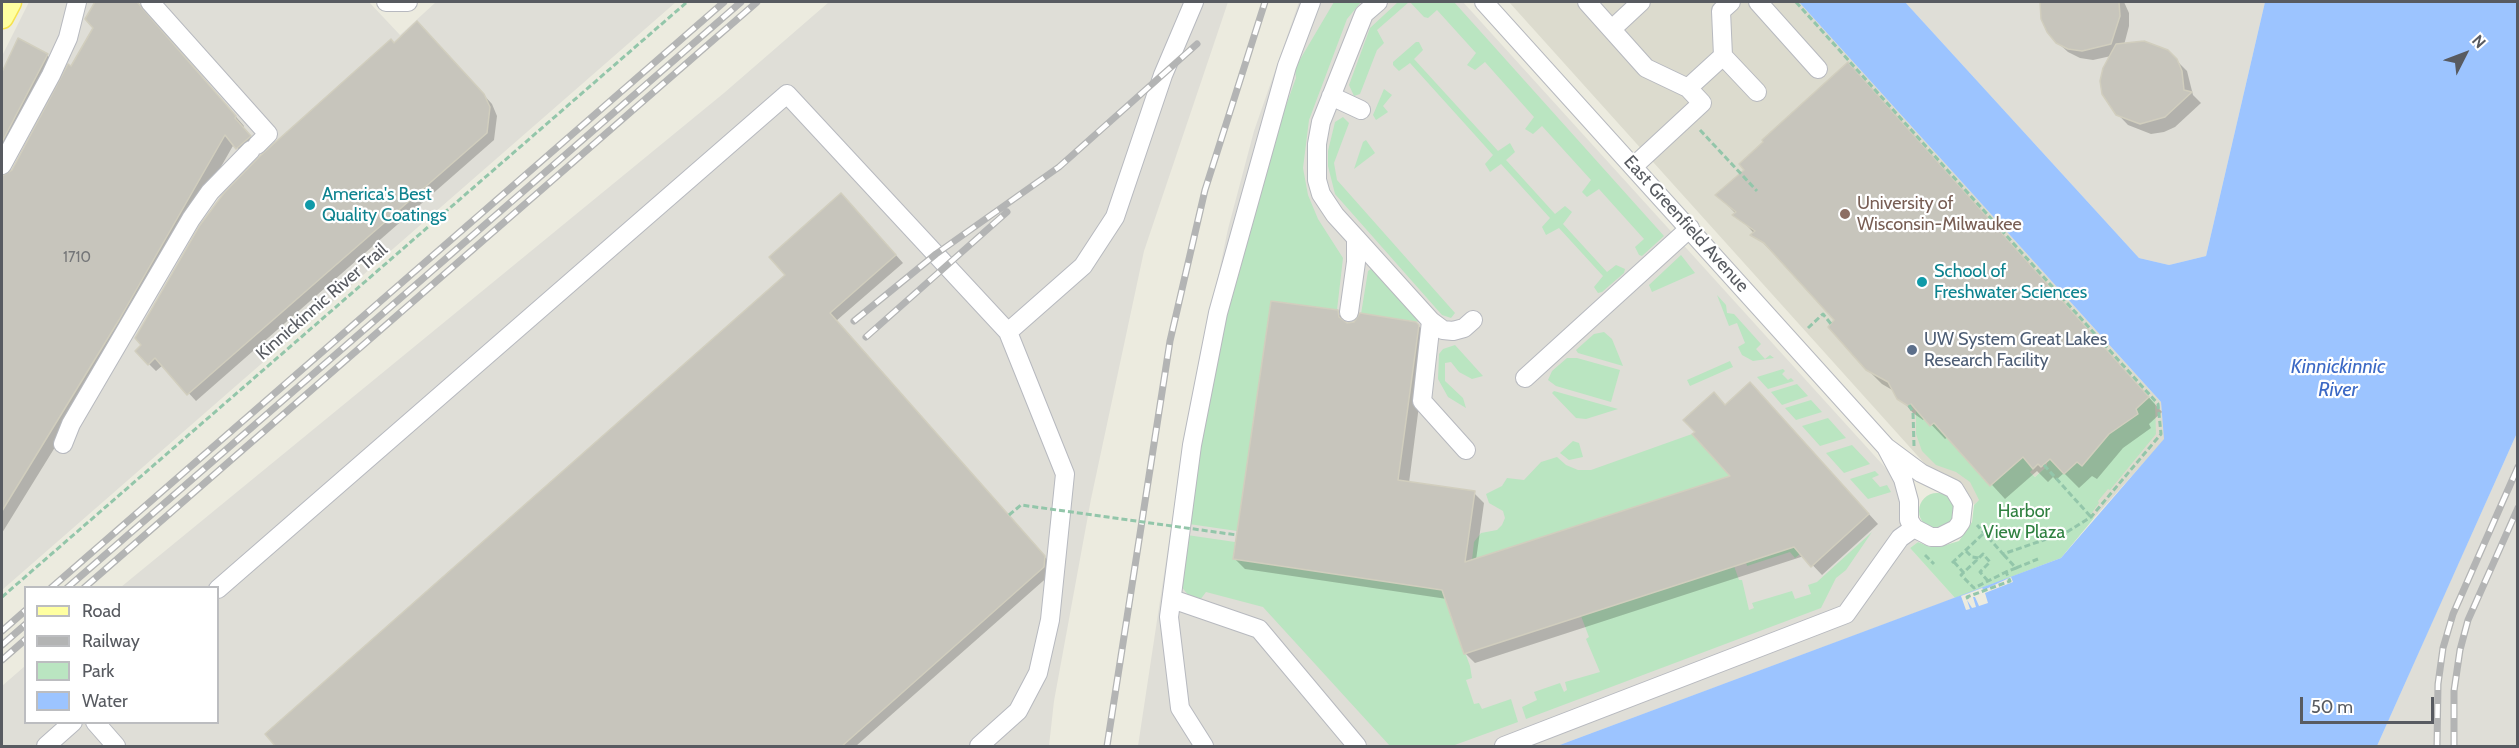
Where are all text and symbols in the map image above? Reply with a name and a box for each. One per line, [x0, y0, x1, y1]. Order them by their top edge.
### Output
north arrow [2435, 24, 2495, 84]
text: N [2468, 31, 2490, 52]
street label: East Greenfield Avenue [1619, 151, 1753, 297]
place label: America's Best Quality Coatings [322, 184, 447, 226]
place label: University of Wisconsin-Milwaukee [1857, 193, 2022, 236]
marker: America's Best Quality Coatings [303, 198, 317, 212]
marker: University of Wisconsin-Milwaukee [1838, 207, 1852, 221]
street label: Kinnickinnic River Trail [252, 239, 392, 365]
house number: 1710 [63, 249, 91, 267]
place label: School of Freshwater Sciences [1934, 261, 2087, 304]
marker: School of Freshwater Sciences [1915, 275, 1929, 289]
place label: UW System Great Lakes Research Facility [1924, 329, 2107, 372]
marker: UW System Great Lakes Research Facility [1905, 343, 1919, 357]
water label: Kinnickinnic River [2291, 355, 2385, 402]
park label: Harbor View Plaza [1983, 501, 2065, 544]
legend [24, 586, 219, 724]
text: Road [82, 600, 121, 622]
text: Railway [82, 630, 140, 652]
text: Park [82, 660, 114, 682]
scale bar [2303, 685, 2436, 723]
text: Water [82, 690, 128, 712]
text: 50 m [2311, 696, 2353, 718]

